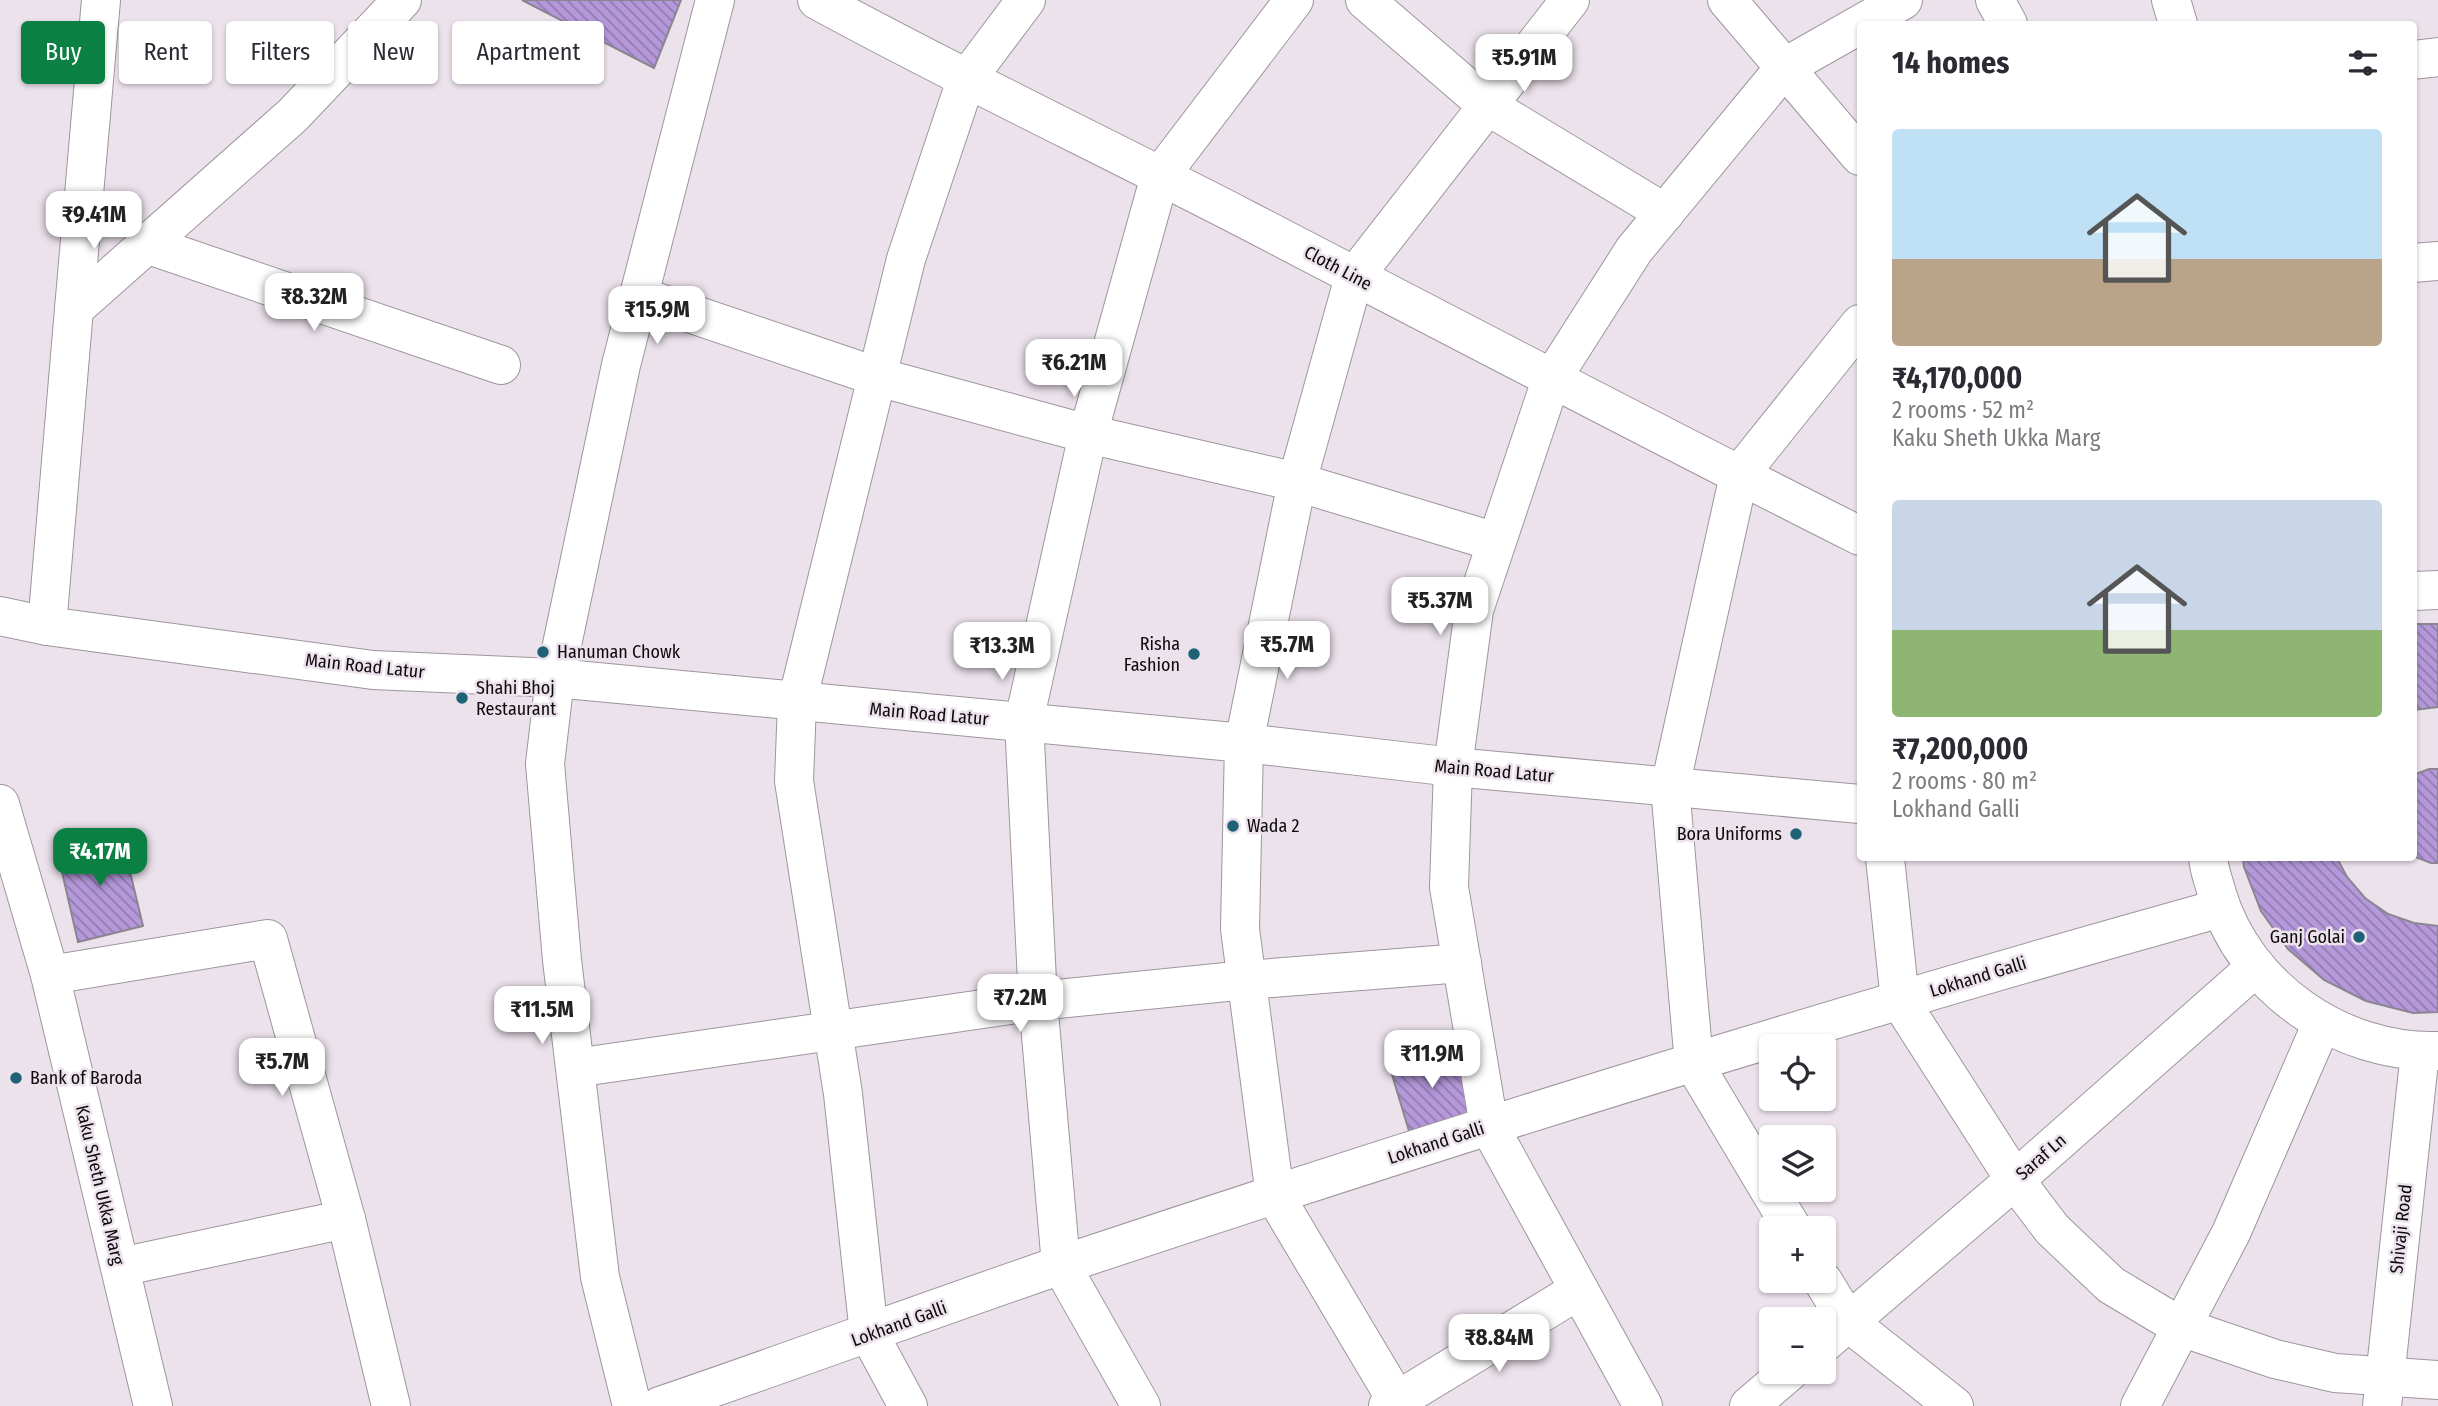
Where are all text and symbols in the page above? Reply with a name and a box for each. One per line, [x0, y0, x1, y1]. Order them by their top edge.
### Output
chip: Buy [21, 21, 105, 84]
chip: Rent [119, 21, 212, 84]
chip: Filters [226, 21, 334, 84]
chip: New [348, 21, 438, 84]
chip: Apartment [452, 21, 604, 84]
pin: ₹5.91M [1467, 34, 1581, 94]
text: ₹5.91M [1491, 43, 1557, 71]
icon: filters [2344, 44, 2382, 82]
text: 14 homes [1892, 45, 2009, 81]
icon: home [2074, 175, 2200, 301]
pin: ₹9.41M [37, 191, 151, 251]
text: ₹9.41M [62, 200, 126, 228]
street label: Cloth Line [1300, 241, 1376, 295]
pin: ₹8.32M [257, 274, 371, 333]
text: ₹8.32M [281, 282, 347, 310]
pin: ₹15.9M [600, 286, 714, 346]
text: ₹15.9M [624, 295, 690, 323]
pin: ₹6.21M [1017, 340, 1131, 399]
text: ₹6.21M [1041, 348, 1107, 376]
text: ₹4,170,000 [1892, 360, 2022, 396]
text: 2 rooms · 52 m² [1892, 396, 2034, 424]
text: Kaku Sheth Ukka Marg [1892, 424, 2101, 452]
icon: home [2074, 546, 2200, 672]
pin: ₹5.37M [1383, 578, 1497, 637]
text: ₹5.37M [1407, 586, 1473, 614]
pin: ₹13.3M [945, 622, 1059, 682]
pin: ₹5.7M [1238, 622, 1336, 681]
text: ₹5.7M [1260, 630, 1314, 658]
text: ₹13.3M [970, 631, 1034, 659]
place label: Risha Fashion [1124, 633, 1180, 676]
place label: Hanuman Chowk [557, 641, 681, 663]
marker: Hanuman Chowk [535, 644, 551, 660]
marker: Risha Fashion [1186, 646, 1202, 662]
street label: Main Road Latur [304, 649, 426, 683]
place label: Shahi Bhoj Restaurant [476, 677, 556, 720]
marker: Shahi Bhoj Restaurant [454, 690, 470, 706]
street label: Main Road Latur [868, 698, 990, 730]
text: ₹7,200,000 [1892, 731, 2028, 767]
street label: Main Road Latur [1433, 755, 1555, 787]
text: 2 rooms · 80 m² [1892, 767, 2037, 795]
text: Lokhand Galli [1892, 795, 2020, 823]
place label: Wada 2 [1247, 815, 1299, 837]
marker: Wada 2 [1225, 818, 1241, 834]
place label: Bora Uniforms [1677, 823, 1782, 845]
marker: Bora Uniforms [1788, 826, 1804, 842]
pin: ₹4.17M [43, 828, 157, 888]
text: ₹4.17M [69, 837, 131, 865]
place label: Ganj Golai [2270, 926, 2345, 948]
marker: Ganj Golai [2351, 929, 2367, 945]
street label: Lokhand Galli [1927, 952, 2029, 1002]
pin: ₹7.2M [971, 974, 1069, 1034]
text: ₹7.2M [993, 983, 1047, 1011]
pin: ₹11.5M [485, 986, 599, 1046]
text: ₹11.5M [510, 995, 574, 1023]
pin: ₹11.9M [1375, 1030, 1489, 1090]
map controls [1759, 1034, 1836, 1384]
button: locate [1759, 1034, 1836, 1111]
pin: ₹5.7M [233, 1038, 331, 1098]
text: ₹11.9M [1400, 1039, 1464, 1067]
text: ₹5.7M [255, 1047, 309, 1075]
place label: Bank of Baroda [30, 1067, 143, 1089]
marker: Bank of Baroda [8, 1070, 24, 1086]
street label: Kaku Sheth Ukka Marg [71, 1103, 129, 1268]
street label: Lokhand Galli [1385, 1117, 1487, 1169]
button: layers [1759, 1125, 1836, 1202]
street label: Saraf Ln [2011, 1129, 2071, 1185]
street label: Shivaji Road [2385, 1183, 2417, 1275]
button: + [1759, 1216, 1836, 1293]
street label: Lokhand Galli [848, 1297, 950, 1351]
button: − [1759, 1307, 1836, 1384]
pin: ₹8.84M [1442, 1314, 1556, 1374]
text: ₹8.84M [1465, 1323, 1533, 1351]

